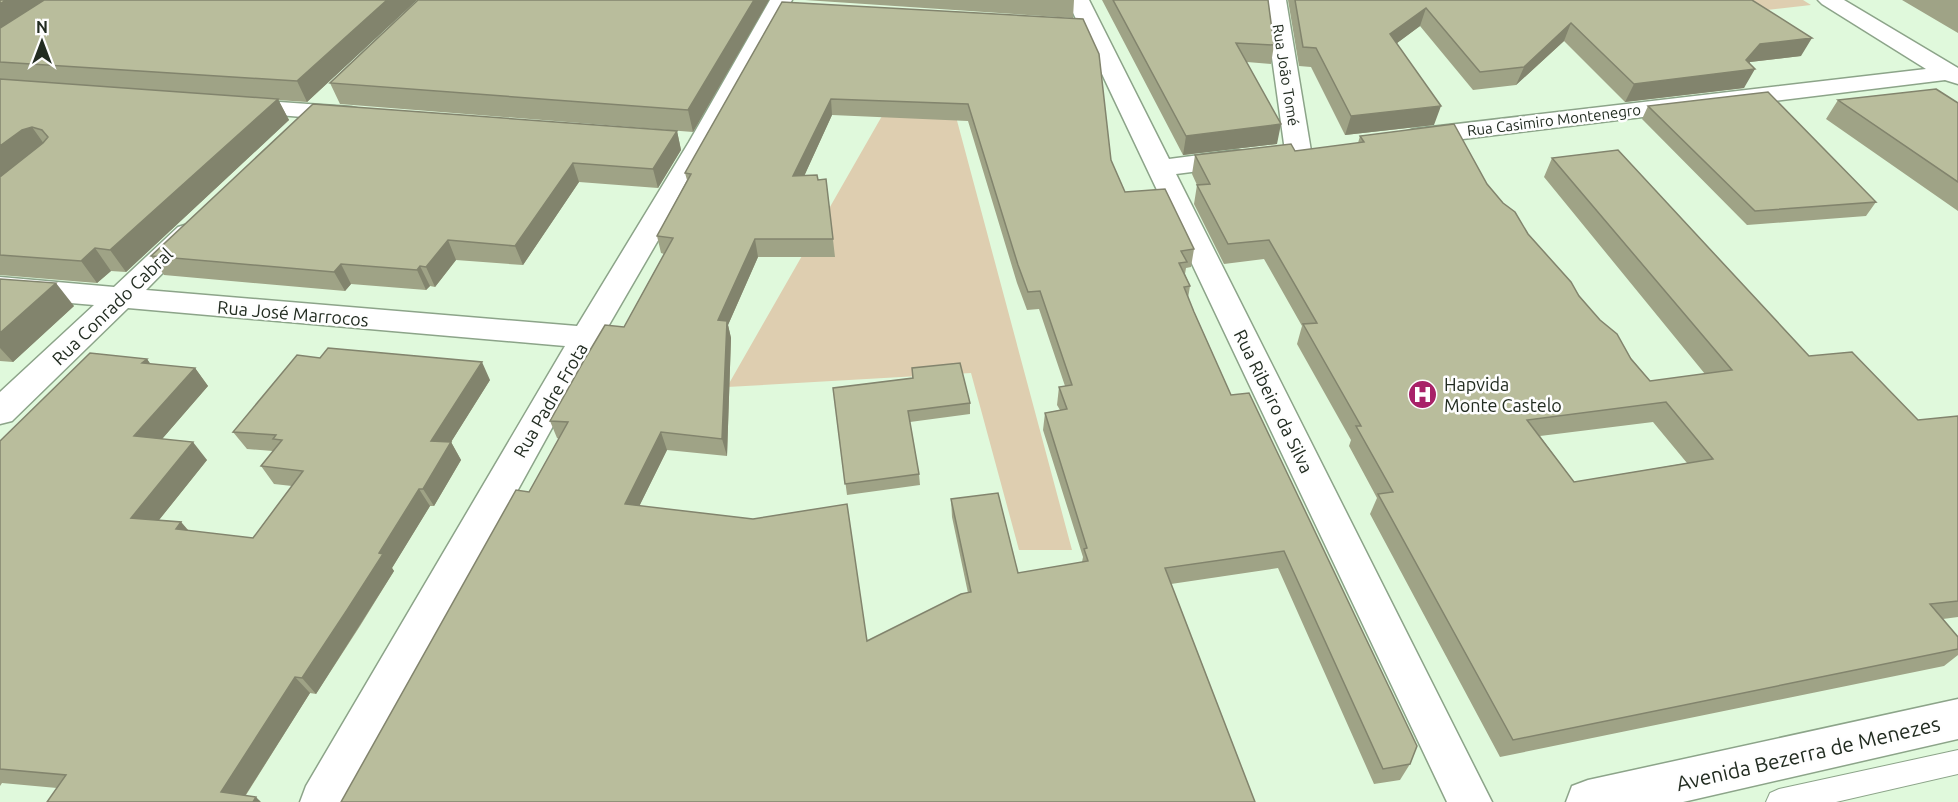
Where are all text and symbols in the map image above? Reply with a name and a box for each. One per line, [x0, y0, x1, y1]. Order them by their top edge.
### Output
north arrow [12, 12, 72, 72]
text: N [36, 18, 48, 36]
street label: Rua João Tomé [1270, 23, 1302, 127]
street label: Rua Casimiro Montenegro [1466, 101, 1642, 139]
street label: Rua Conrado Cabral [48, 243, 177, 369]
street label: Rua José Marrocos [216, 296, 370, 330]
street label: Rua Ribeiro da Silva [1231, 326, 1317, 476]
street label: Rua Padre Frota [509, 339, 591, 461]
place label: Hapvida Monte Castelo [1444, 374, 1562, 415]
hospital icon: Hapvida Monte Castelo [1407, 378, 1439, 410]
street label: Avenida Bezerra de Menezes [1674, 711, 1942, 795]

